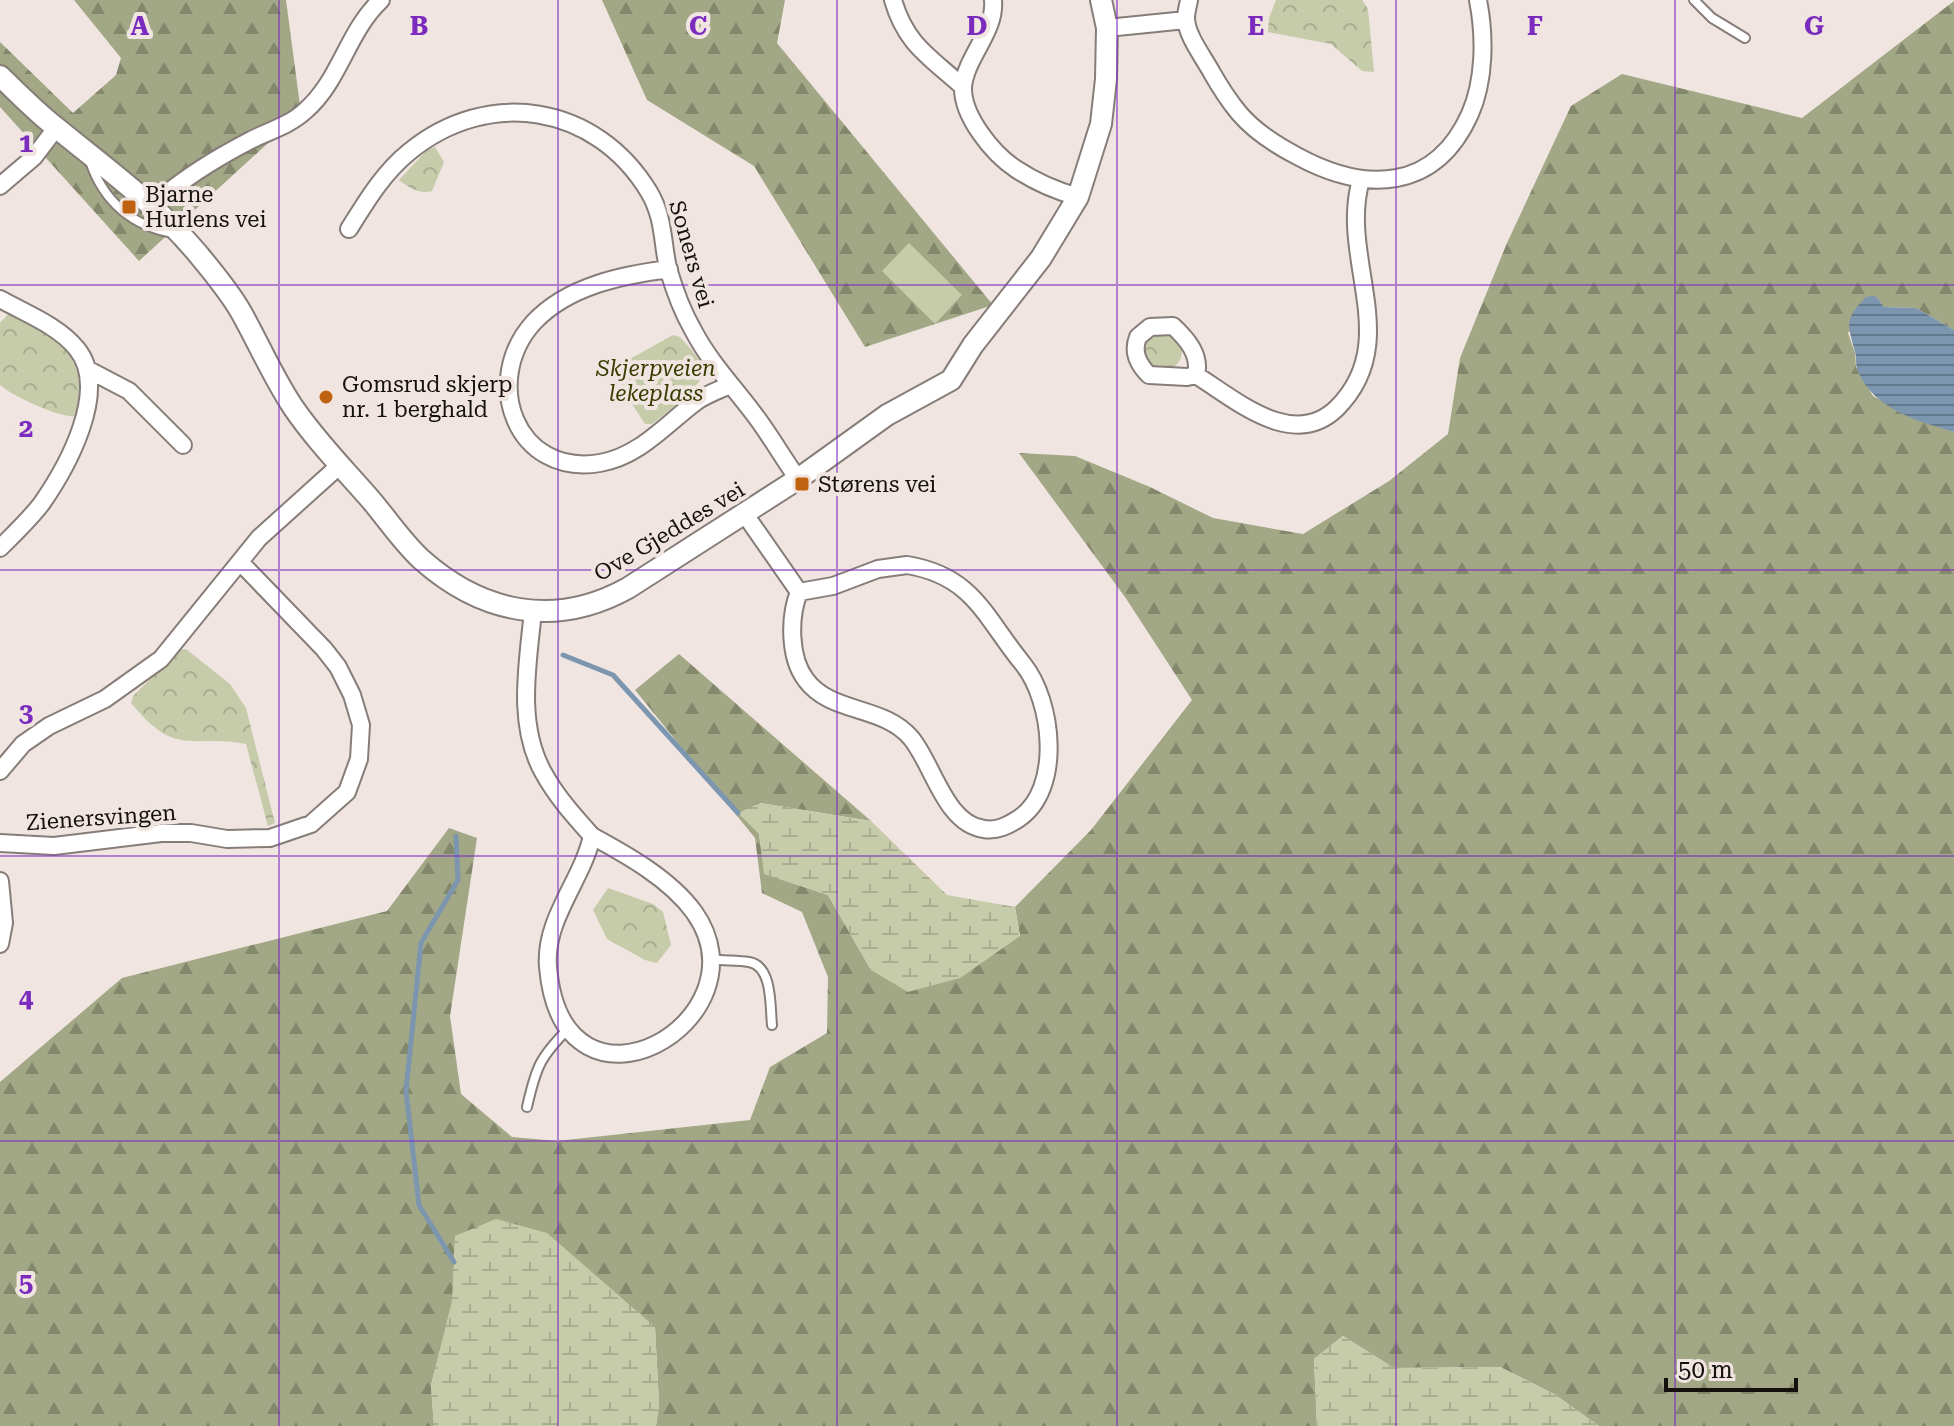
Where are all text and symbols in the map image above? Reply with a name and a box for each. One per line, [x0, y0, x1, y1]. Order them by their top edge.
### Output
text: A [131, 11, 150, 41]
text: B [410, 11, 428, 41]
text: C [689, 11, 707, 41]
text: D [967, 11, 987, 41]
text: E [1248, 11, 1264, 41]
text: F [1527, 11, 1543, 41]
text: G [1804, 11, 1824, 41]
text: 1 [19, 128, 33, 158]
place label: Bjarne Hurlens vei [145, 182, 266, 232]
marker: Bjarne Hurlens vei [120, 198, 138, 216]
street label: Soners vei [664, 198, 719, 311]
park label: Skjerpveien lekeplass [595, 356, 716, 406]
place label: Gomsrud skjerp nr. 1 berghald [342, 372, 512, 422]
marker: Gomsrud skjerp nr. 1 berghald [317, 388, 335, 406]
text: 2 [19, 413, 33, 443]
place label: Størens vei [818, 472, 936, 497]
marker: Størens vei [793, 475, 811, 493]
street label: Ove Gjeddes vei [590, 477, 749, 586]
text: 3 [19, 698, 33, 728]
street label: Zienersvingen [25, 800, 177, 835]
text: 4 [19, 983, 34, 1013]
text: 5 [19, 1268, 33, 1298]
scale bar [1666, 1342, 1796, 1392]
text: 50 m [1678, 1356, 1733, 1384]

